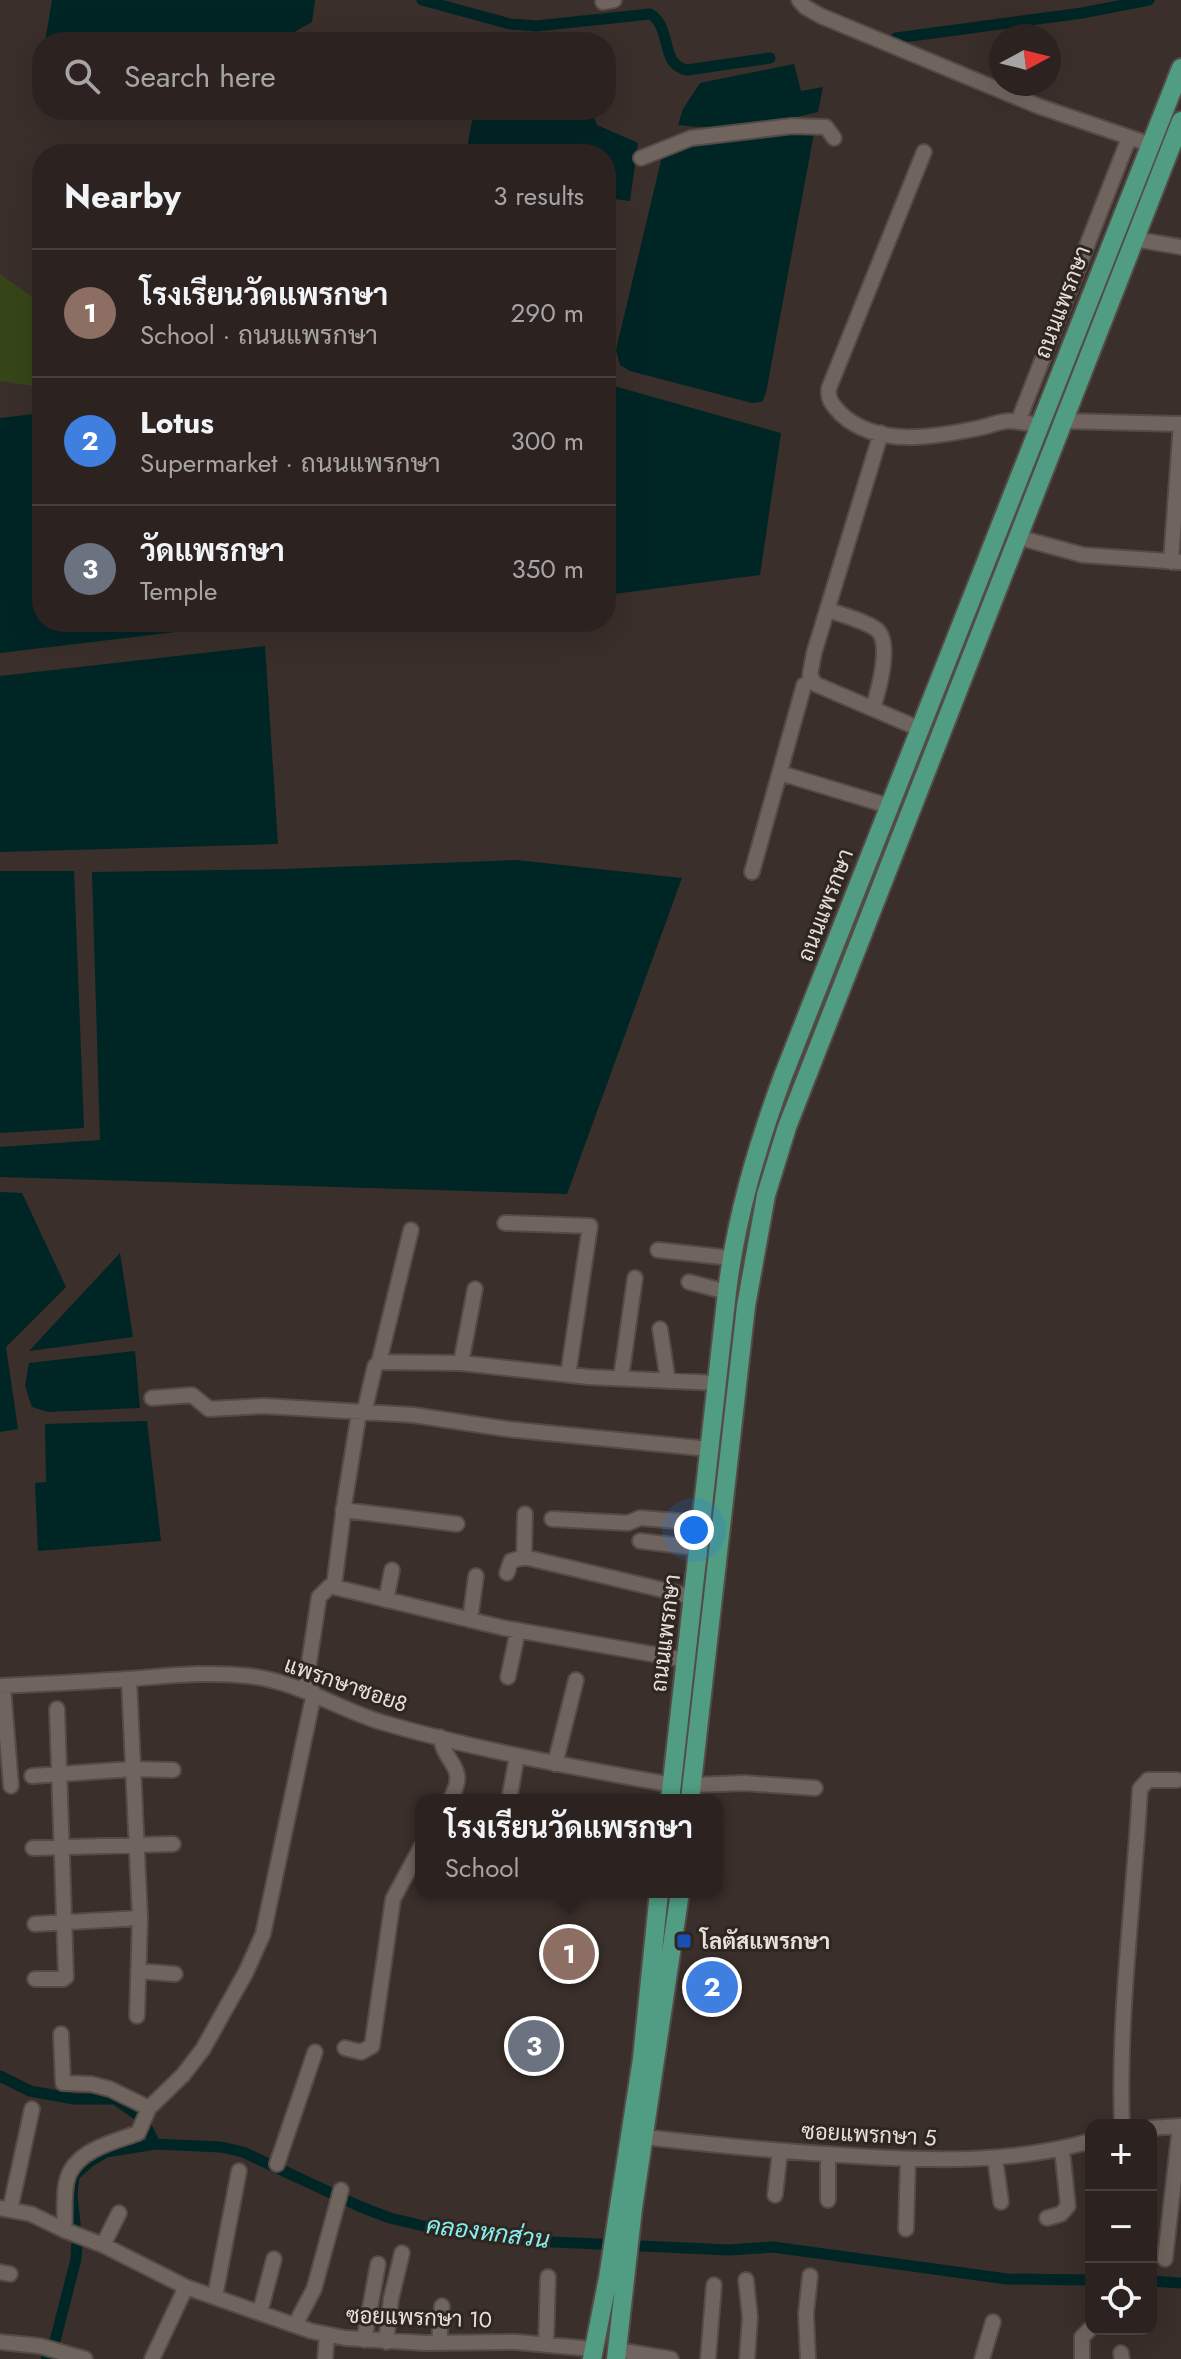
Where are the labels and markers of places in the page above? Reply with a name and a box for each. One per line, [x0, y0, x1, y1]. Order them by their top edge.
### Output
pin: 1 [543, 1924, 595, 1984]
place label: โลตัสแพรกษา [698, 1925, 830, 1957]
marker: โลตัสแพรกษา [675, 1932, 693, 1950]
pin: 2 [686, 1957, 738, 2017]
pin: 3 [508, 2016, 560, 2076]

